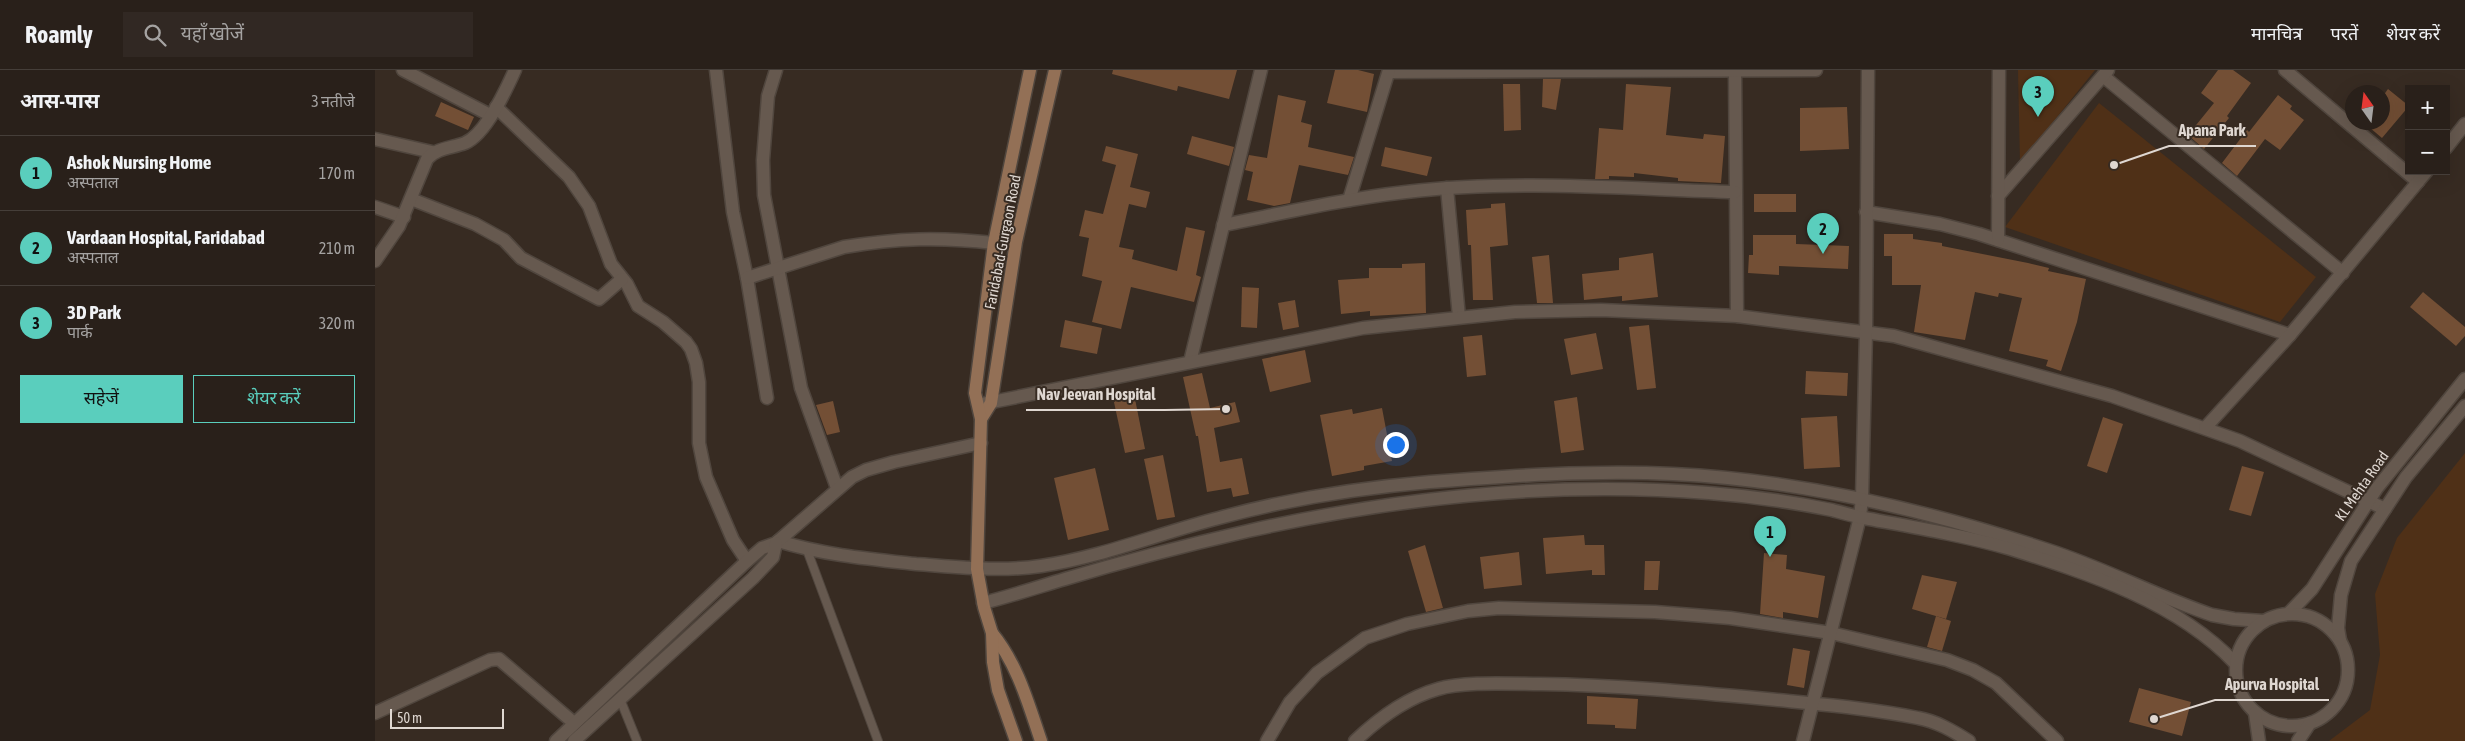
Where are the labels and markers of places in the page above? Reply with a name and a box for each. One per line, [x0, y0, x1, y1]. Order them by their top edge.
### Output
pin: 3 [2022, 76, 2054, 117]
callout: Apana Park [2169, 115, 2256, 146]
pin: 2 [1807, 213, 1839, 254]
callout: Nav Jeevan Hospital [1026, 379, 1165, 410]
pin: 1 [1754, 516, 1786, 557]
callout: Apurva Hospital [2215, 669, 2329, 700]

